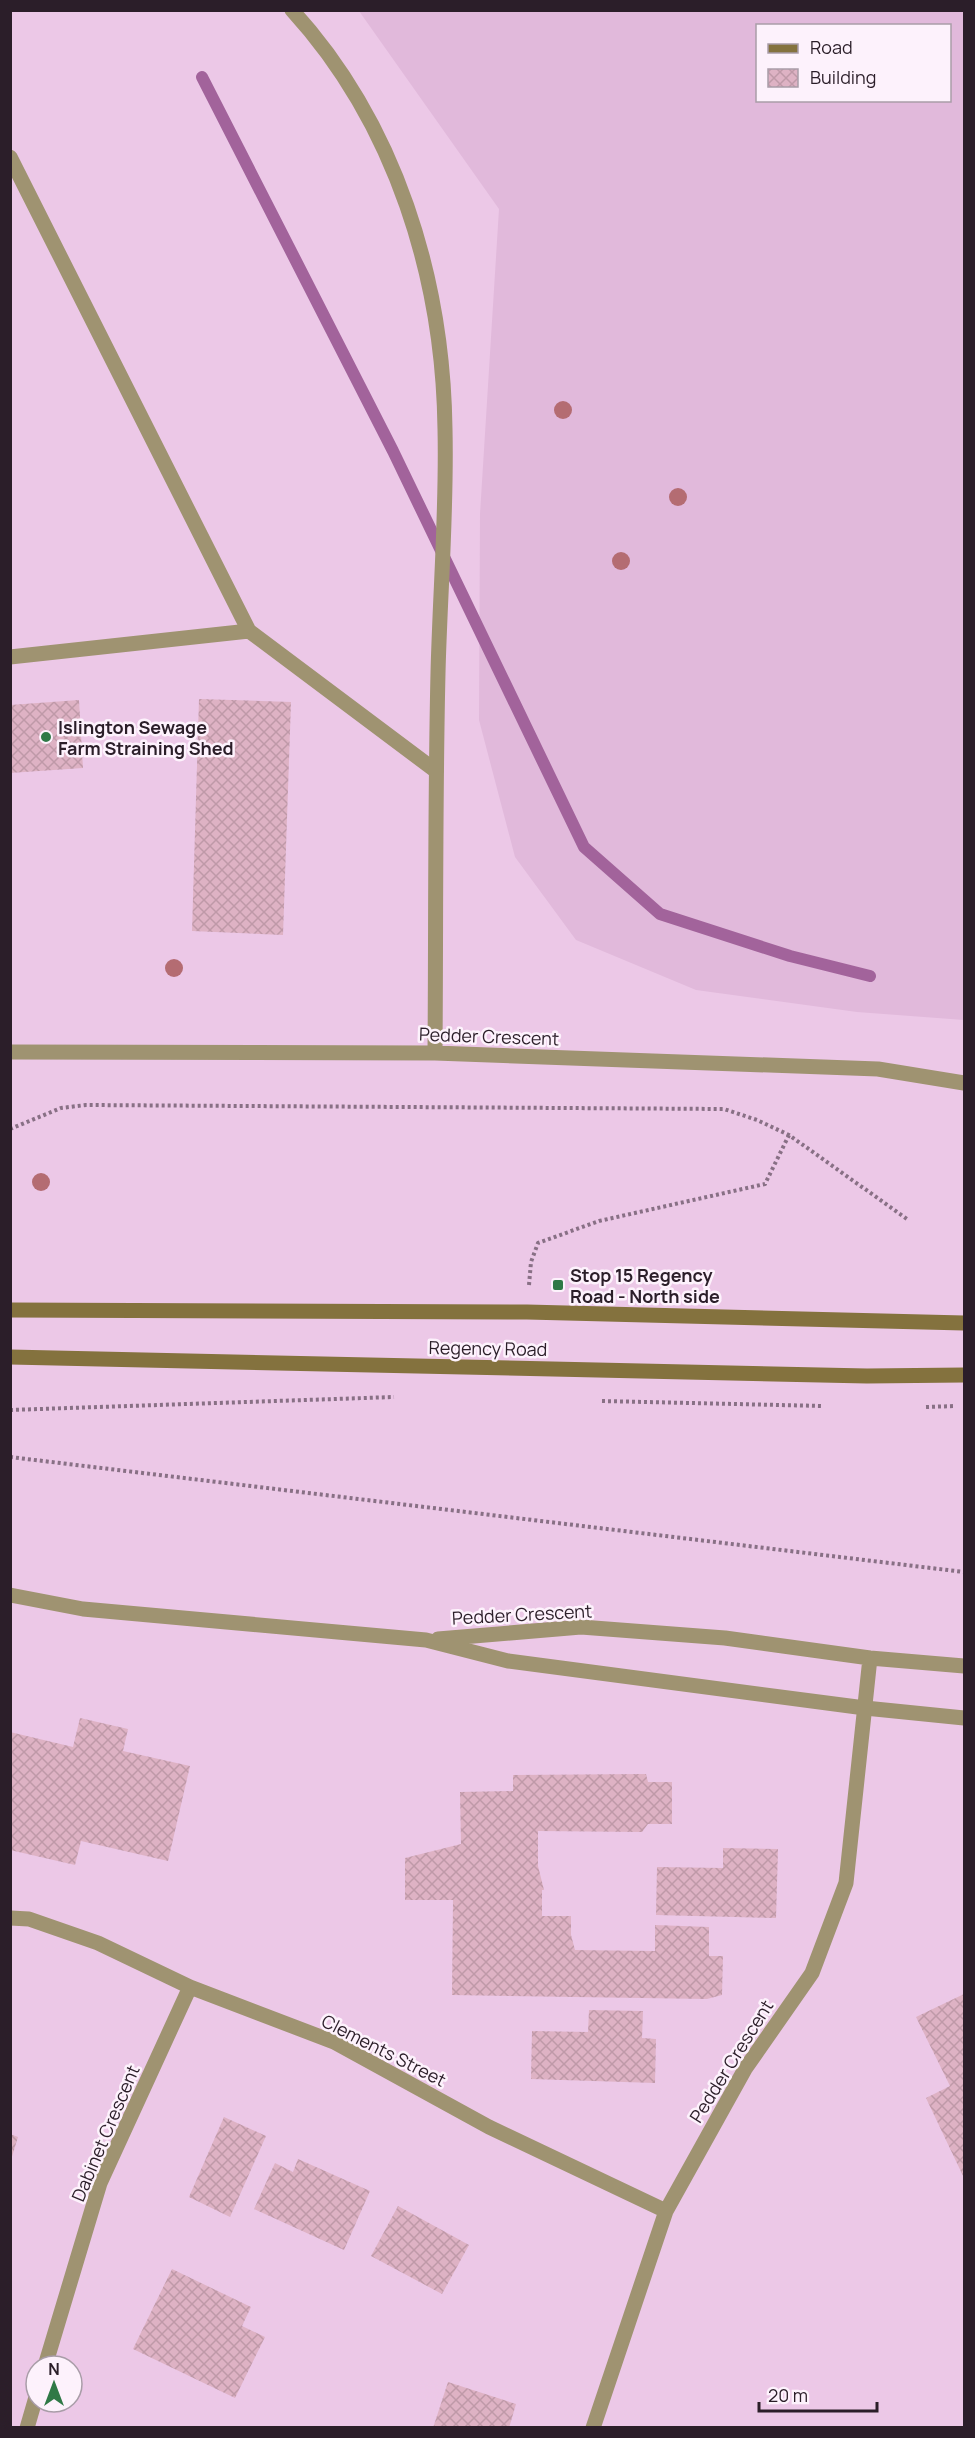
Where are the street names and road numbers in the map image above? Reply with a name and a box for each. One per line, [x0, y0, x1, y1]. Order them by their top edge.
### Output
street label: Pedder Crescent [418, 1022, 560, 1050]
street label: Regency Road [428, 1335, 548, 1361]
street label: Pedder Crescent [451, 1598, 593, 1630]
street label: Pedder Crescent [684, 1995, 778, 2127]
street label: Clements Street [318, 2008, 450, 2092]
street label: Dabinet Crescent [65, 2061, 145, 2205]

